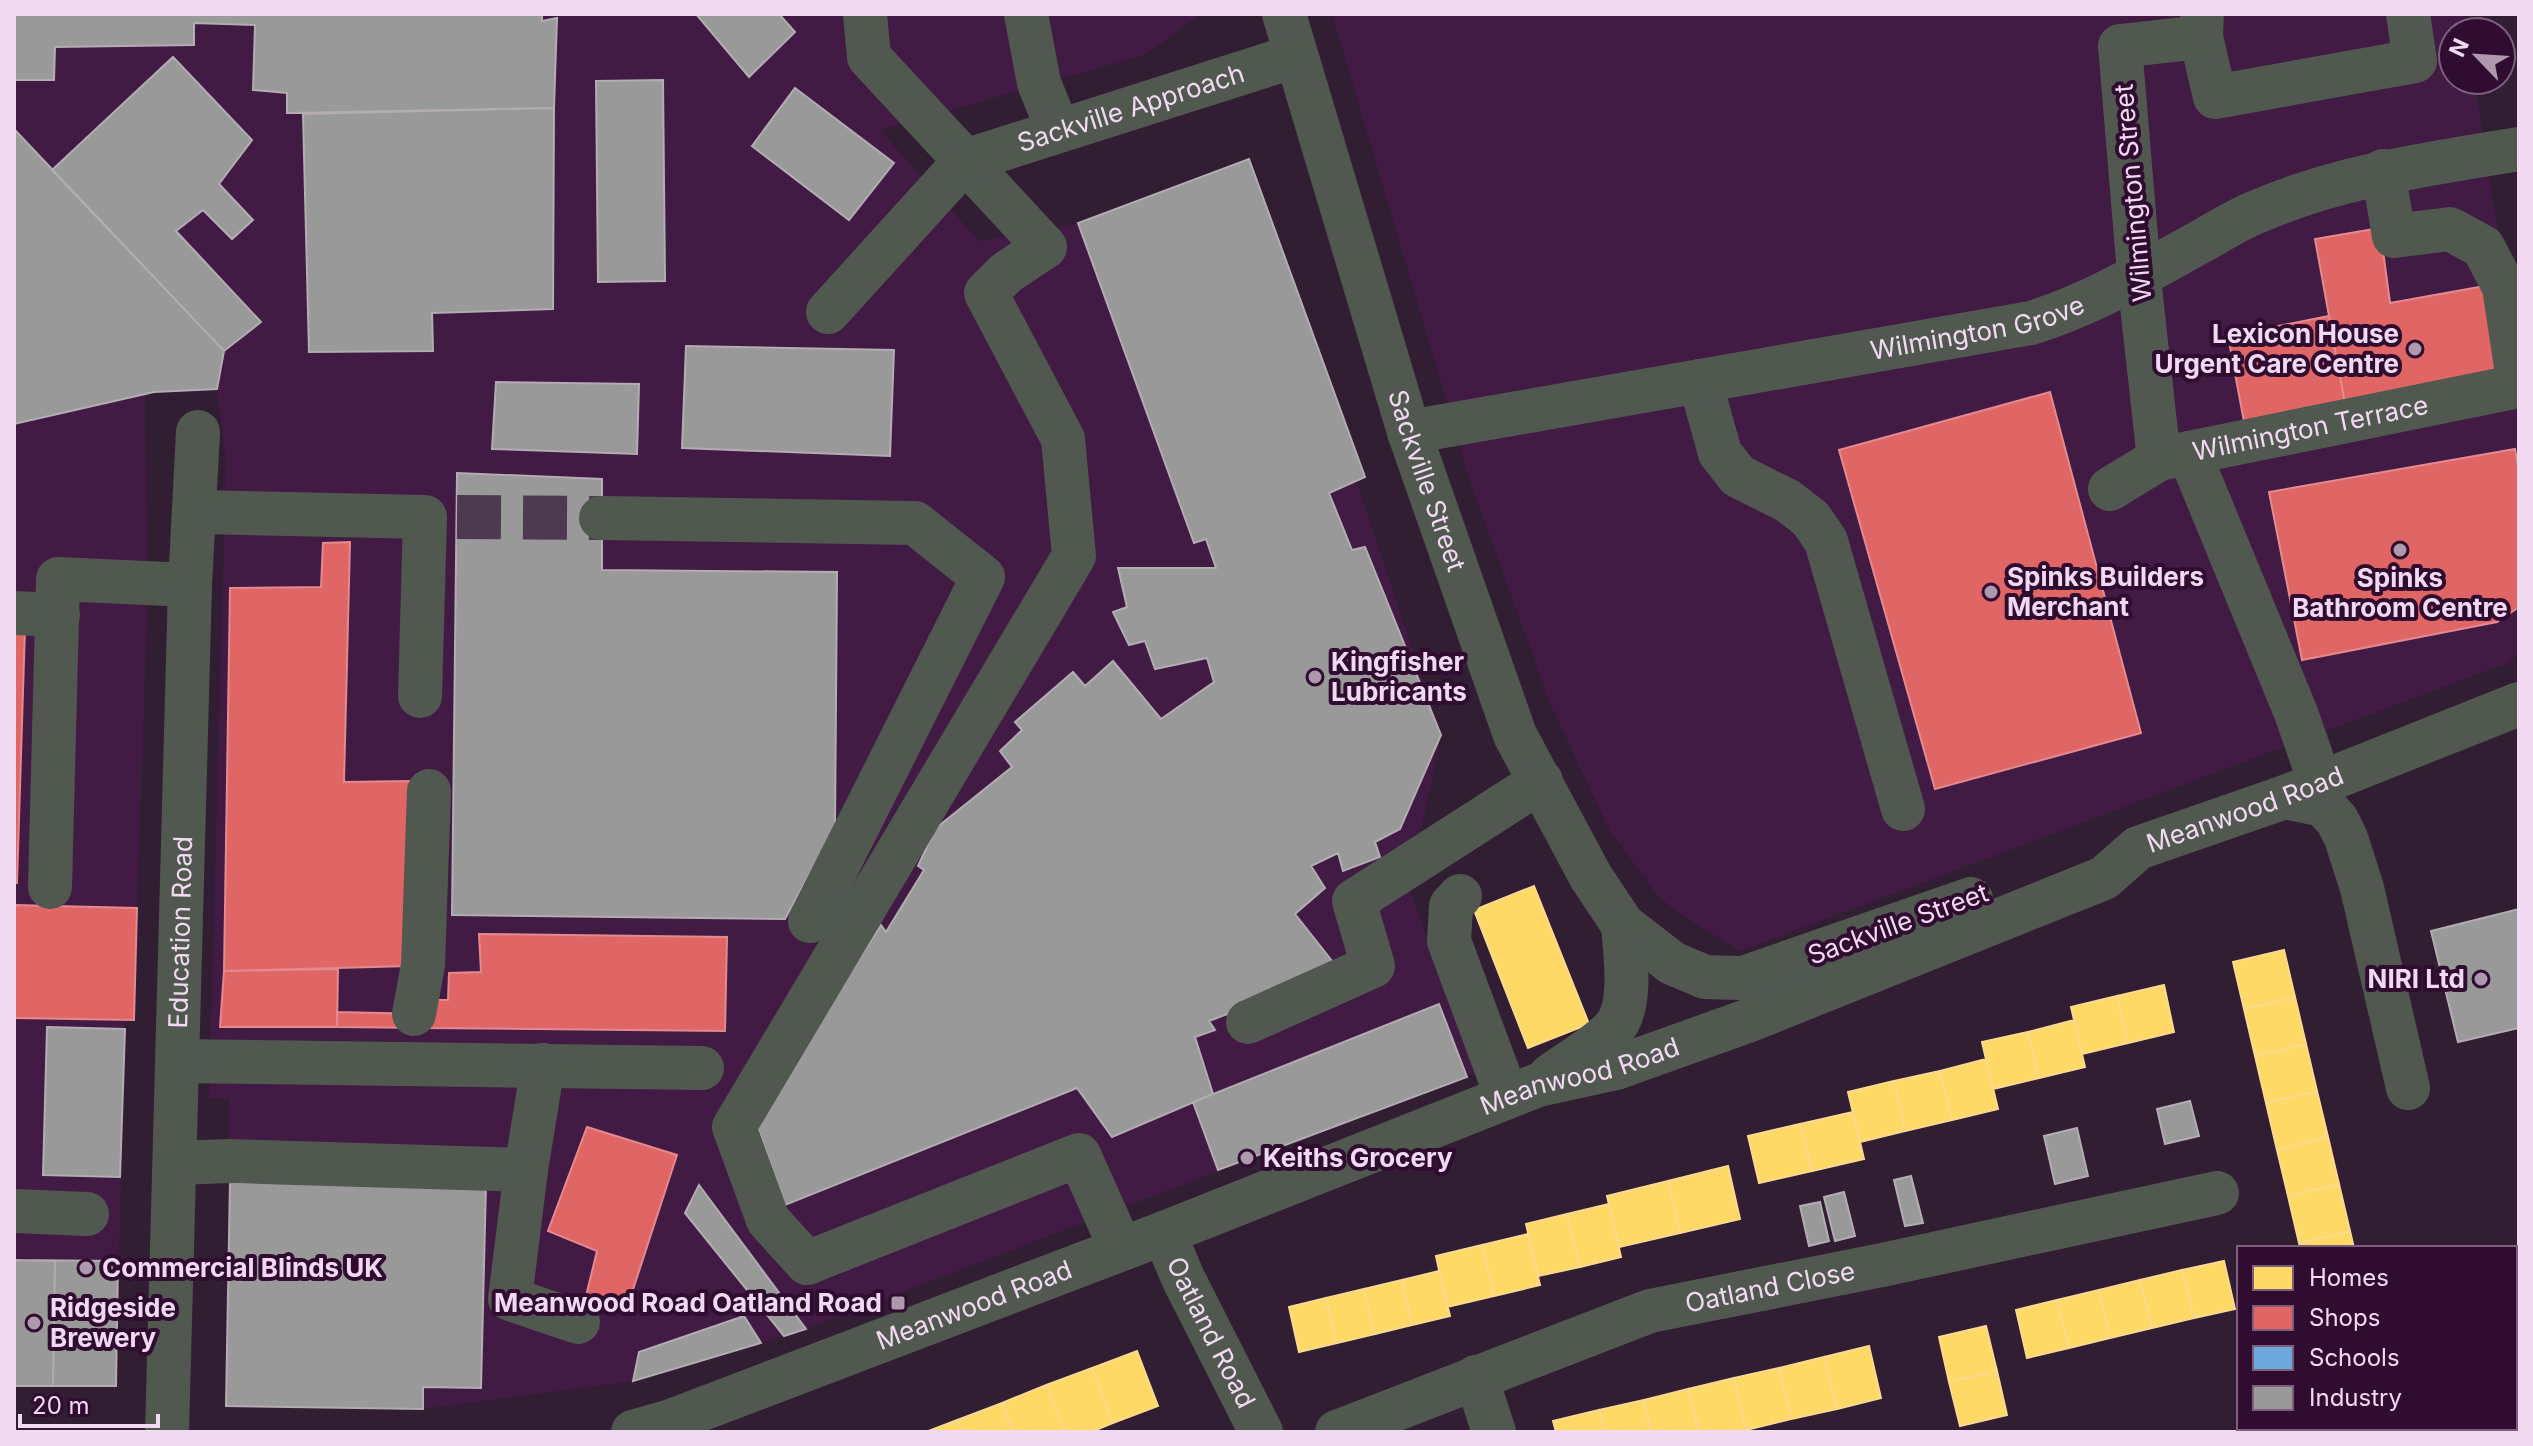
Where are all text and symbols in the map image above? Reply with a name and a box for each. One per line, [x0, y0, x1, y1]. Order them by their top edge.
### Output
north arrow [2437, 16, 2517, 96]
text: N [2444, 34, 2474, 61]
street label: Sackville Approach [1013, 57, 1248, 158]
street label: Wilmington Street [2108, 83, 2157, 303]
street label: Wilmington Grove [1868, 289, 2089, 366]
place label: Lexicon House Urgent Care Centre [2154, 318, 2399, 379]
marker: Lexicon House Urgent Care Centre [2406, 340, 2424, 358]
street label: Sackville Street [1382, 386, 1473, 575]
street label: Wilmington Terrace [2190, 389, 2431, 467]
marker: Spinks Bathroom Centre [2391, 541, 2409, 559]
place label: Spinks Builders Merchant [2007, 561, 2204, 622]
place label: Spinks Bathroom Centre [2292, 562, 2508, 623]
marker: Spinks Builders Merchant [1982, 583, 2000, 601]
place label: Kingfisher Lubricants [1331, 646, 1467, 707]
marker: Kingfisher Lubricants [1306, 668, 1324, 686]
street label: Meanwood Road [2142, 759, 2348, 859]
street label: Education Road [162, 836, 198, 1029]
street label: Sackville Street [1803, 877, 1992, 971]
place label: NIRI Ltd [2368, 963, 2465, 994]
marker: NIRI Ltd [2472, 970, 2490, 988]
street label: Meanwood Road [1476, 1031, 1683, 1121]
place label: Keiths Grocery [1263, 1142, 1453, 1173]
marker: Keiths Grocery [1238, 1149, 1256, 1167]
legend [2237, 1246, 2517, 1430]
place label: Commercial Blinds UK [102, 1252, 383, 1283]
street label: Oatland Road [1161, 1252, 1262, 1413]
street label: Meanwood Road [872, 1254, 1076, 1356]
street label: Oatland Close [1682, 1255, 1858, 1319]
marker: Commercial Blinds UK [77, 1259, 95, 1277]
text: Homes [2309, 1263, 2389, 1292]
place label: Meanwood Road Oatland Road [494, 1287, 882, 1318]
place label: Ridgeside Brewery [50, 1292, 176, 1353]
marker: Meanwood Road Oatland Road [889, 1294, 907, 1312]
text: Shops [2309, 1303, 2380, 1332]
marker: Ridgeside Brewery [25, 1314, 43, 1332]
text: Schools [2309, 1343, 2400, 1372]
scale bar [20, 1378, 158, 1428]
text: Industry [2309, 1383, 2402, 1412]
text: 20 m [32, 1391, 90, 1420]

